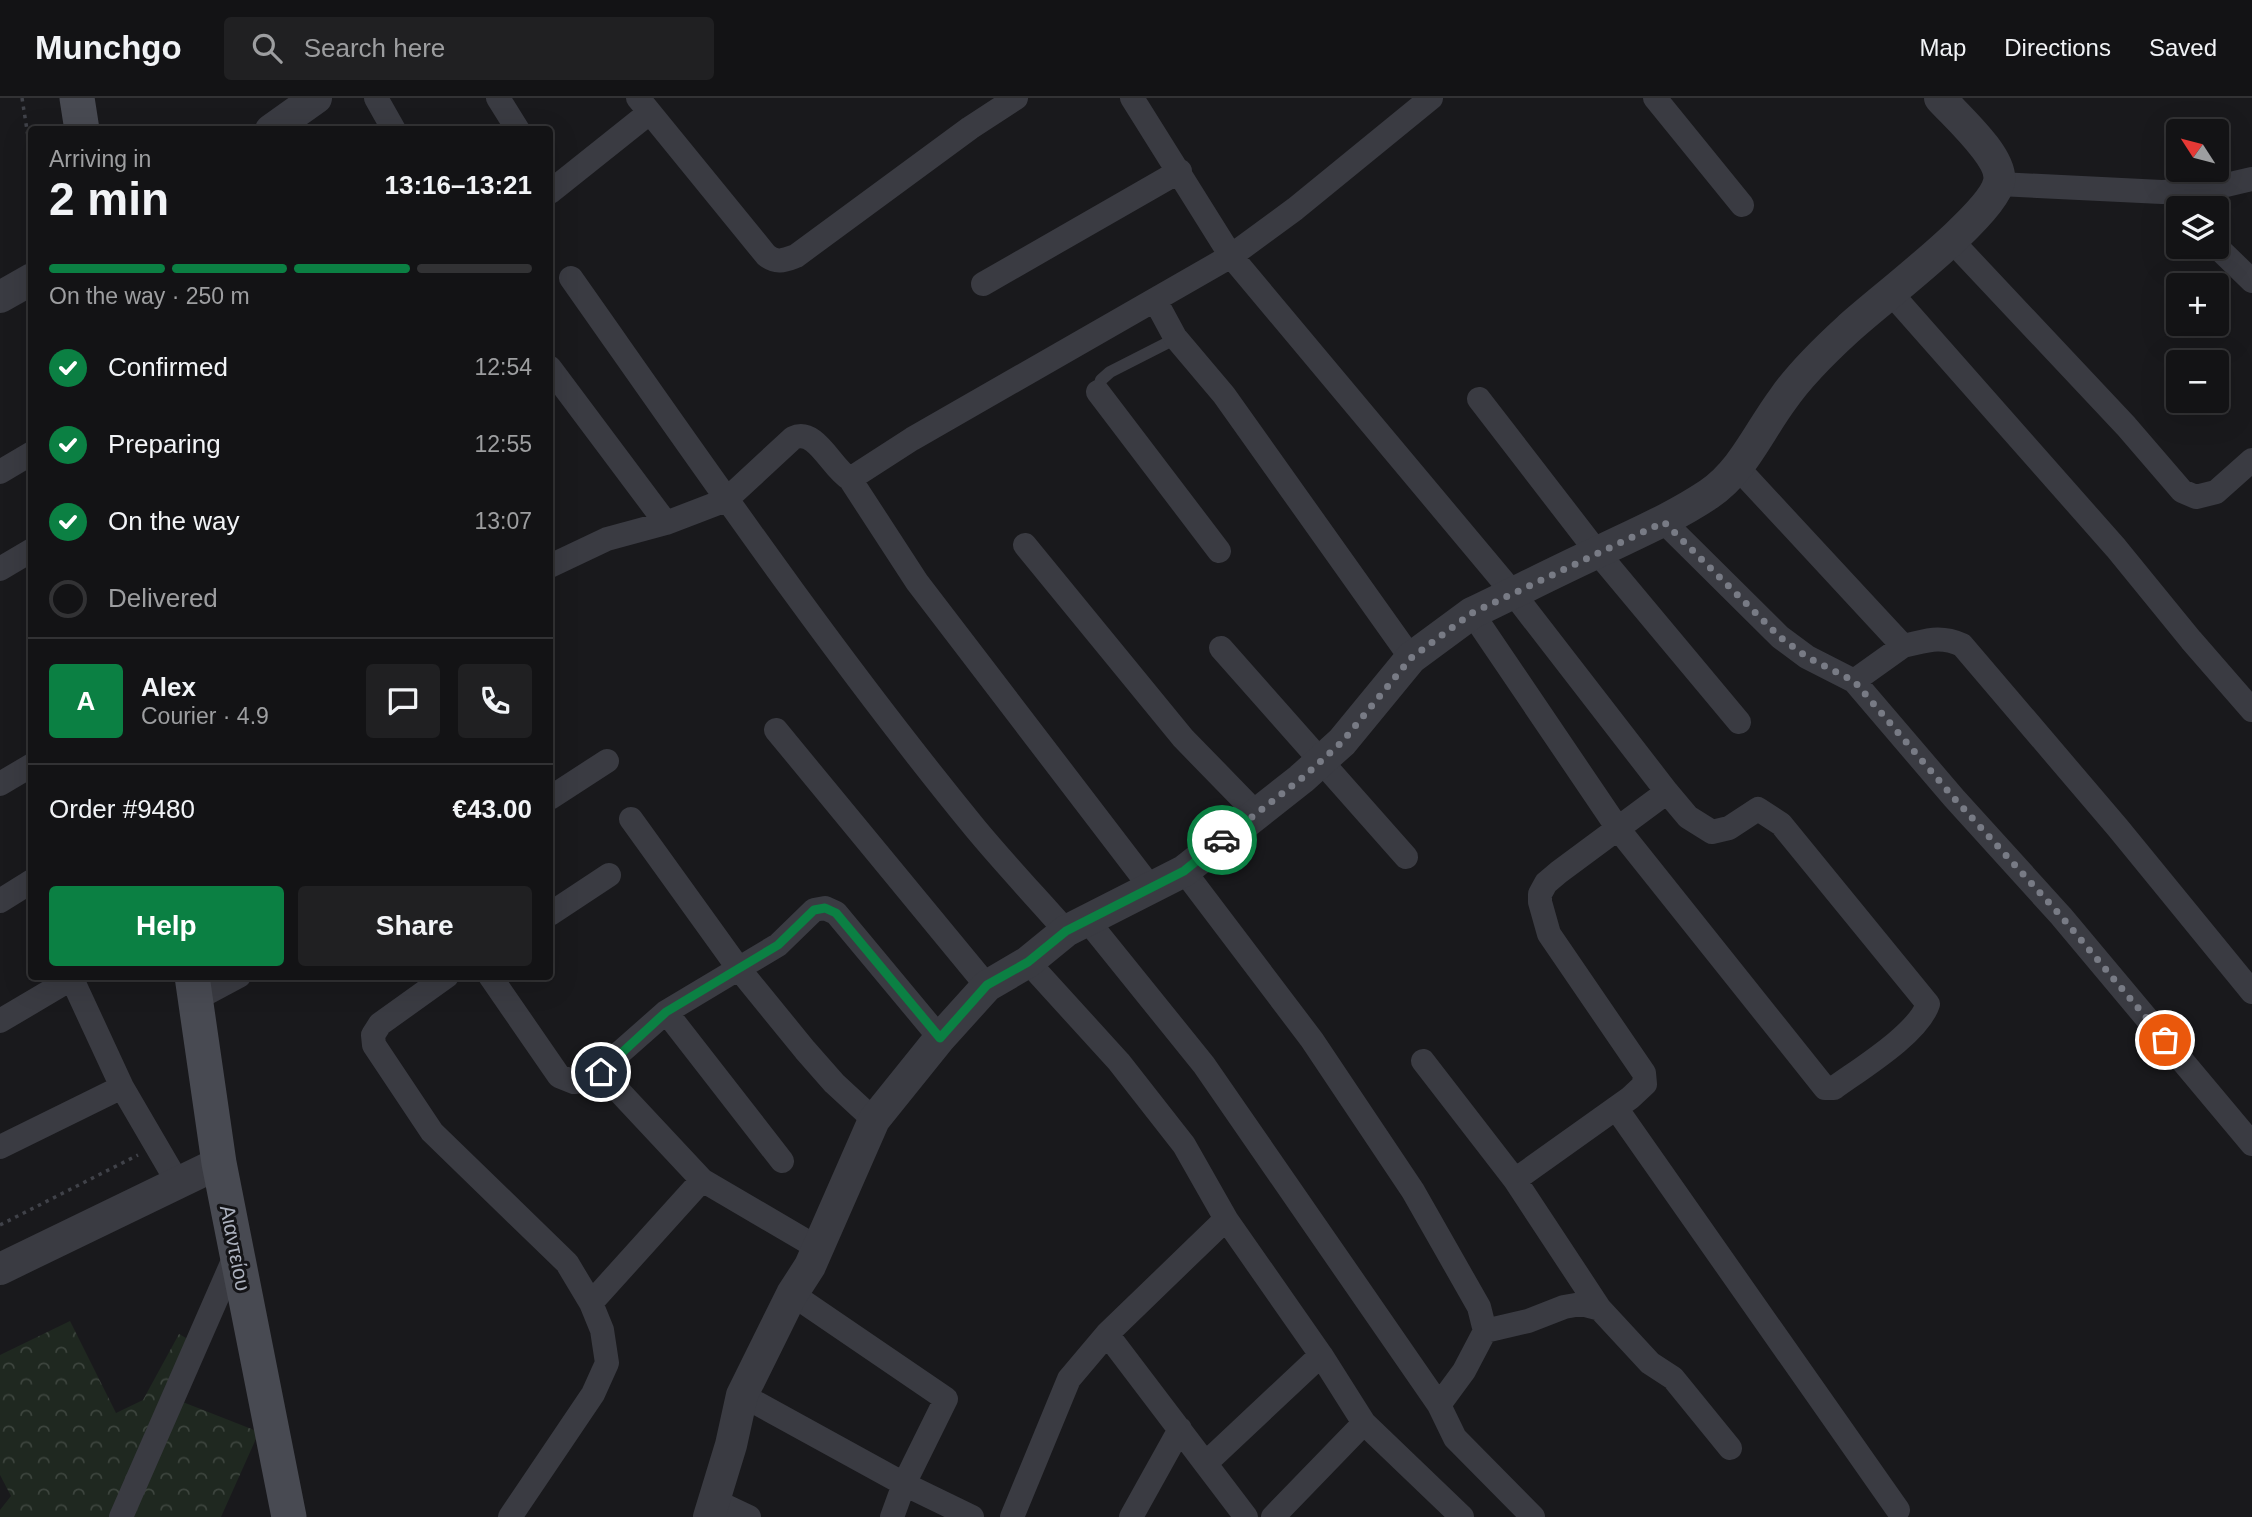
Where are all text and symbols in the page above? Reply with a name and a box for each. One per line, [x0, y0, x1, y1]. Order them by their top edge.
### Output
search box [224, 17, 714, 80]
text: Munchgo [35, 29, 182, 66]
icon: search [248, 29, 286, 67]
text: Search here [304, 33, 445, 63]
text: Map [1920, 34, 1966, 61]
text: Directions [2004, 34, 2111, 61]
text: Saved [2149, 34, 2217, 61]
north arrow [2166, 119, 2230, 182]
map controls [2166, 119, 2229, 413]
text: Arriving in [49, 146, 151, 172]
text: 13:16–13:21 [385, 170, 532, 200]
text: 2 min [49, 173, 169, 225]
button: layers [2166, 196, 2229, 259]
button: + [2166, 273, 2229, 336]
text: On the way · 250 m [49, 283, 250, 309]
icon: check [49, 349, 87, 387]
button: − [2166, 350, 2229, 413]
text: Confirmed [108, 352, 228, 382]
text: 12:54 [474, 354, 532, 380]
icon: check [49, 426, 87, 464]
text: Preparing [108, 429, 221, 459]
text: 12:55 [474, 431, 532, 457]
icon: check [49, 503, 87, 541]
text: On the way [108, 506, 240, 536]
text: 13:07 [474, 508, 532, 534]
text: Delivered [108, 583, 218, 613]
button: chat [366, 664, 440, 738]
button: phone [458, 664, 532, 738]
text: Alex [141, 672, 196, 702]
text: A [77, 686, 95, 716]
text: Courier · 4.9 [141, 703, 269, 729]
text: Order #9480 [49, 794, 195, 824]
text: €43.00 [452, 794, 532, 824]
courier [1187, 805, 1257, 875]
icon: car [1203, 821, 1241, 859]
button: Help [49, 886, 284, 966]
button: Share [298, 886, 532, 966]
pin [2135, 1010, 2195, 1070]
icon: bag [2146, 1021, 2184, 1059]
pin [571, 1042, 631, 1102]
icon: home [582, 1053, 620, 1091]
street label: Αιαντείου [216, 1203, 255, 1293]

